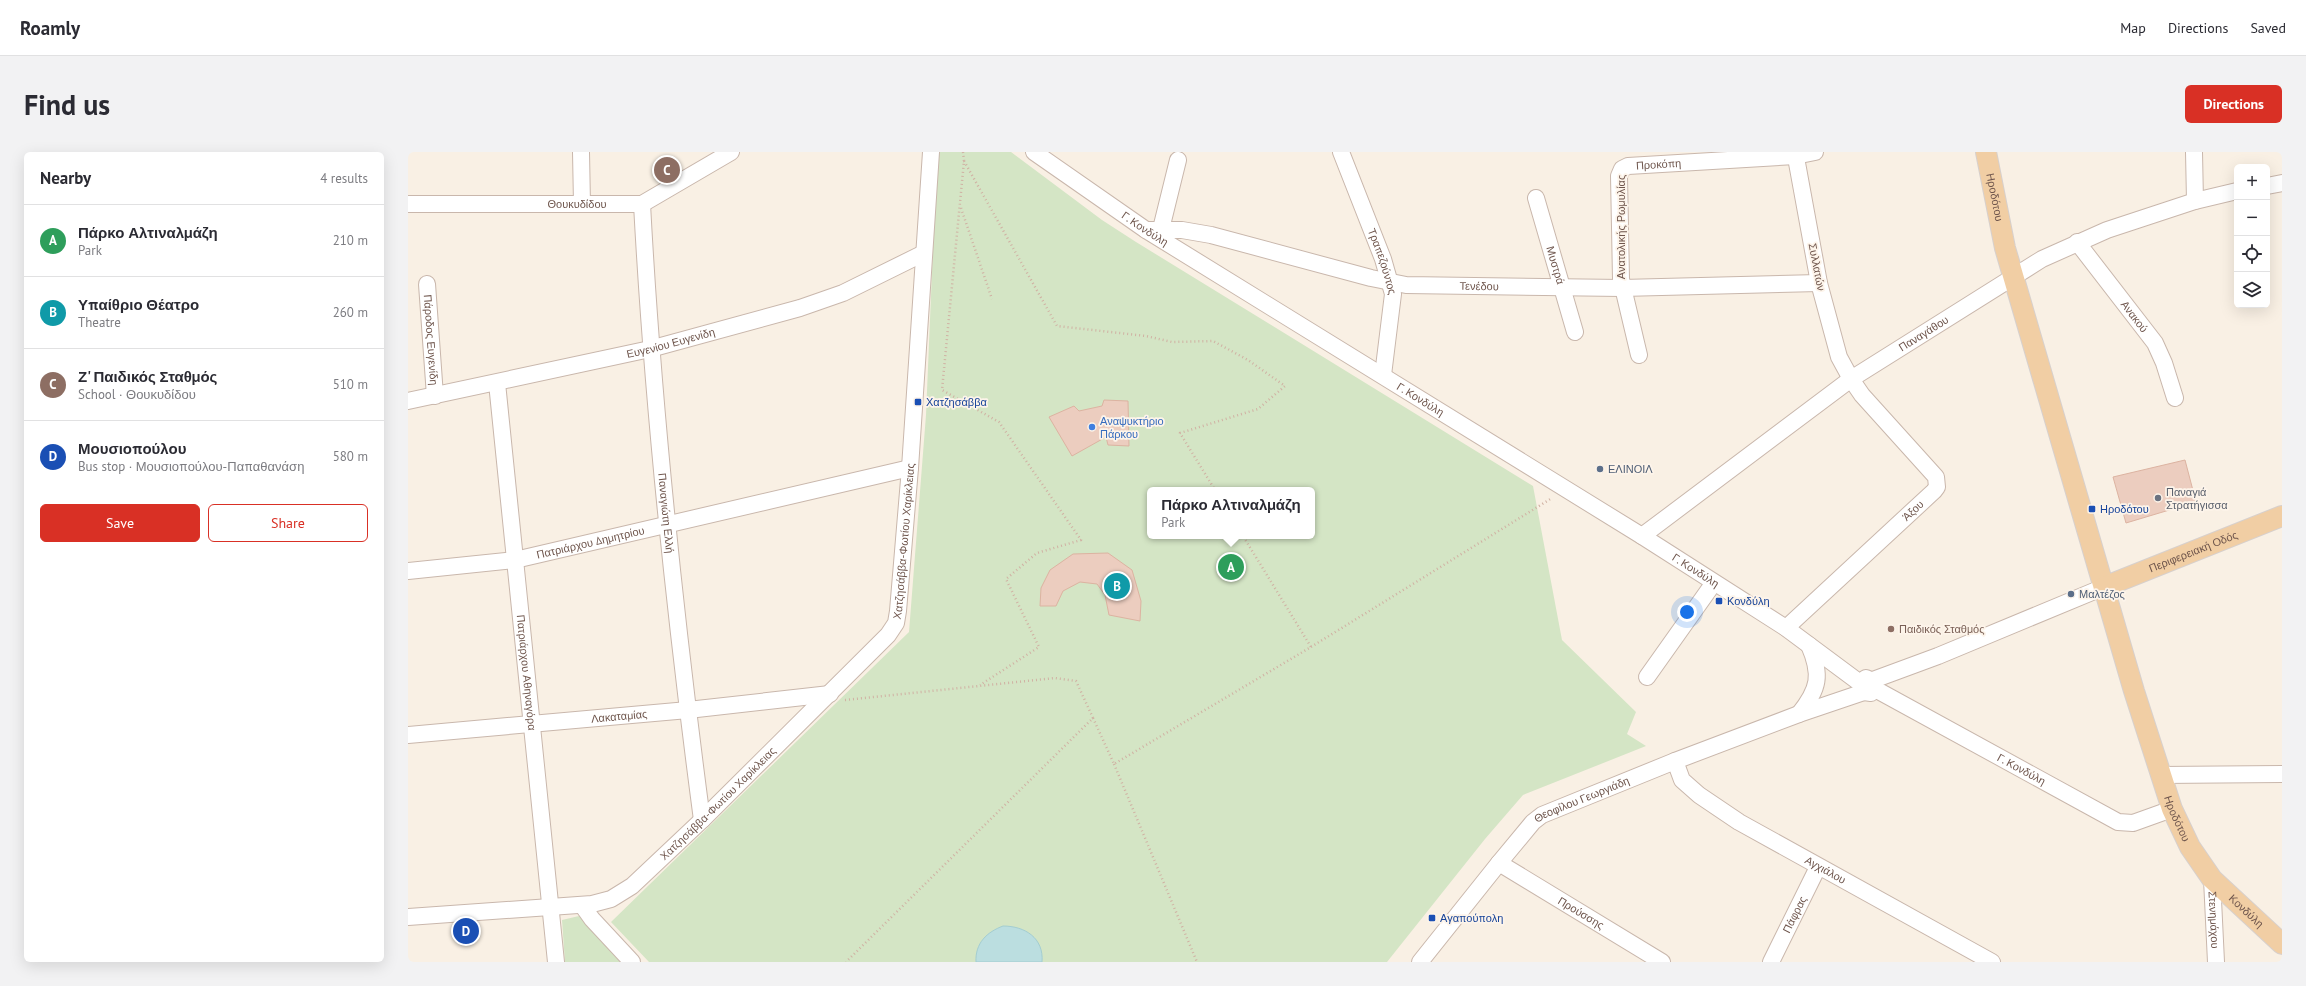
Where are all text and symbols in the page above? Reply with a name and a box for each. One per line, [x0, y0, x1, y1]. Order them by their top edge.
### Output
text: Roamly [20, 16, 80, 40]
text: Map [2120, 19, 2146, 37]
text: Directions [2168, 19, 2228, 37]
text: Saved [2250, 19, 2286, 37]
button: Directions [2185, 85, 2282, 123]
text: Find us [24, 86, 110, 123]
pin: C [654, 155, 680, 185]
street label: Προκόπη [1635, 156, 1682, 173]
map controls [2234, 164, 2270, 308]
button: + [2234, 164, 2270, 200]
text: Nearby [40, 167, 91, 189]
text: 4 results [320, 170, 368, 187]
street label: Ηροδότου [1983, 172, 2007, 222]
street label: Ανατολικής Ρωμυλίας [1614, 175, 1628, 279]
street label: Θουκυδίδου [547, 197, 607, 211]
button: − [2234, 200, 2270, 236]
street label: Γ. Κονδύλη [1119, 208, 1171, 249]
text: Πάρκο Αλτιναλμάζη [78, 223, 218, 242]
street label: Τραπεζούντος [1365, 226, 1400, 296]
text: A [49, 232, 57, 249]
text: 210 m [333, 232, 368, 249]
button: locate [2234, 236, 2270, 272]
text: Park [78, 242, 102, 259]
street label: Συλλατών [1806, 242, 1829, 293]
street label: Μυστρά [1543, 245, 1568, 286]
button: layers [2234, 272, 2270, 308]
street label: Τενέδου [1460, 279, 1499, 293]
street label: Πάροδος Ευγενίδη [421, 294, 441, 386]
text: Υπαίθριο Θέατρο [78, 295, 199, 314]
street label: Ανακού [2118, 298, 2151, 335]
text: B [49, 304, 57, 321]
text: 260 m [333, 304, 368, 321]
street label: Παναγάθου [1896, 313, 1951, 354]
text: Theatre [78, 314, 121, 331]
street label: Ευγενίου Ευγενίδη [625, 325, 716, 361]
text: Ζ' Παιδικός Σταθμός [78, 367, 217, 386]
text: C [49, 376, 57, 393]
text: 510 m [333, 376, 368, 393]
street label: Γ. Κονδύλη [1394, 379, 1447, 419]
text: School · Θουκυδίδου [78, 386, 196, 403]
place label: Χατζησάββα [926, 395, 987, 409]
marker: Χατζησάββα [913, 397, 923, 407]
place label: Αναψυκτήριο Πάρκου [1100, 414, 1164, 441]
marker: Αναψυκτήριο Πάρκου [1087, 422, 1097, 432]
text: Μουσιοπούλου [78, 439, 186, 458]
text: D [49, 448, 57, 465]
text: 580 m [333, 448, 368, 465]
text: Bus stop · Μουσιοπούλου-Παπαθανάση [78, 458, 304, 475]
place label: ΕΛΙΝΟΙΛ [1608, 462, 1653, 476]
street label: Χατζησάββα-Φωτίου Χαρίκλειας [890, 463, 917, 620]
marker: ΕΛΙΝΟΙΛ [1595, 464, 1605, 474]
street label: Παναγιώτη Ελλή [655, 472, 677, 554]
place label: Παναγιά Στρατήγισσα [2166, 485, 2228, 512]
popup [1147, 487, 1315, 539]
marker: Παναγιά Στρατήγισσα [2153, 493, 2163, 503]
text: Πάρκο Αλτιναλμάζη [1161, 495, 1301, 514]
street label: Άξου [1899, 497, 1927, 524]
place label: Ηροδότου [2100, 502, 2149, 516]
button: Save [40, 504, 200, 542]
button: Share [208, 504, 368, 542]
marker: Ηροδότου [2087, 504, 2097, 514]
text: Park [1161, 514, 1185, 531]
street label: Πατριάρχου Δημητρίου [535, 523, 646, 562]
street label: Περιφερειακή Οδός [2147, 527, 2240, 575]
street label: Γ. Κονδύλη [1670, 550, 1722, 590]
pin: A [1218, 552, 1244, 582]
pin: B [1104, 571, 1130, 601]
place label: Μαλτέζος [2079, 587, 2125, 601]
marker: Μαλτέζος [2066, 589, 2076, 599]
place label: Κονδύλη [1727, 594, 1770, 608]
marker: Κονδύλη [1714, 596, 1724, 606]
your location [1677, 602, 1697, 622]
street label: Πατριάρχου Αθηναγόρα [514, 614, 539, 732]
place label: Παιδικός Σταθμός [1899, 622, 1984, 636]
marker: Παιδικός Σταθμός [1886, 624, 1896, 634]
street label: Λακαταμίας [591, 707, 648, 726]
street label: Χατζησάββα-Φωτίου Χαρίκλειας [657, 744, 779, 863]
street label: Γ. Κονδύλη [1995, 750, 2048, 788]
street label: Θεοφίλου Γεωργιάδη [1531, 773, 1631, 826]
street label: Ηροδότου [2161, 794, 2193, 844]
street label: Αγχιάλου [1803, 853, 1848, 887]
street label: Στενημάχου [2206, 891, 2222, 949]
street label: Κονδύλη [2226, 891, 2267, 931]
street label: Προύσσης [1555, 894, 1607, 932]
street label: Πάφρας [1779, 894, 1810, 935]
place label: Αγαπούπολη [1440, 911, 1503, 925]
marker: Αγαπούπολη [1427, 913, 1437, 923]
pin: D [453, 916, 479, 946]

